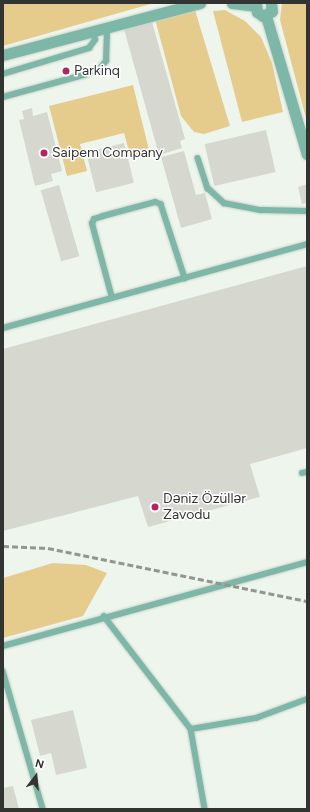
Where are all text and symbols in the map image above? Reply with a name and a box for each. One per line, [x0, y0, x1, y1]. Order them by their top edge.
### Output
place label: Parkinq [74, 63, 120, 79]
marker: Parkinq [61, 66, 71, 76]
place label: Saipem Company [52, 145, 163, 161]
marker: Saipem Company [39, 148, 49, 158]
place label: Dəniz Özüllər Zavodu [163, 491, 246, 524]
marker: Dəniz Özüllər Zavodu [150, 502, 160, 512]
north arrow [16, 756, 56, 796]
text: N [34, 757, 45, 771]

